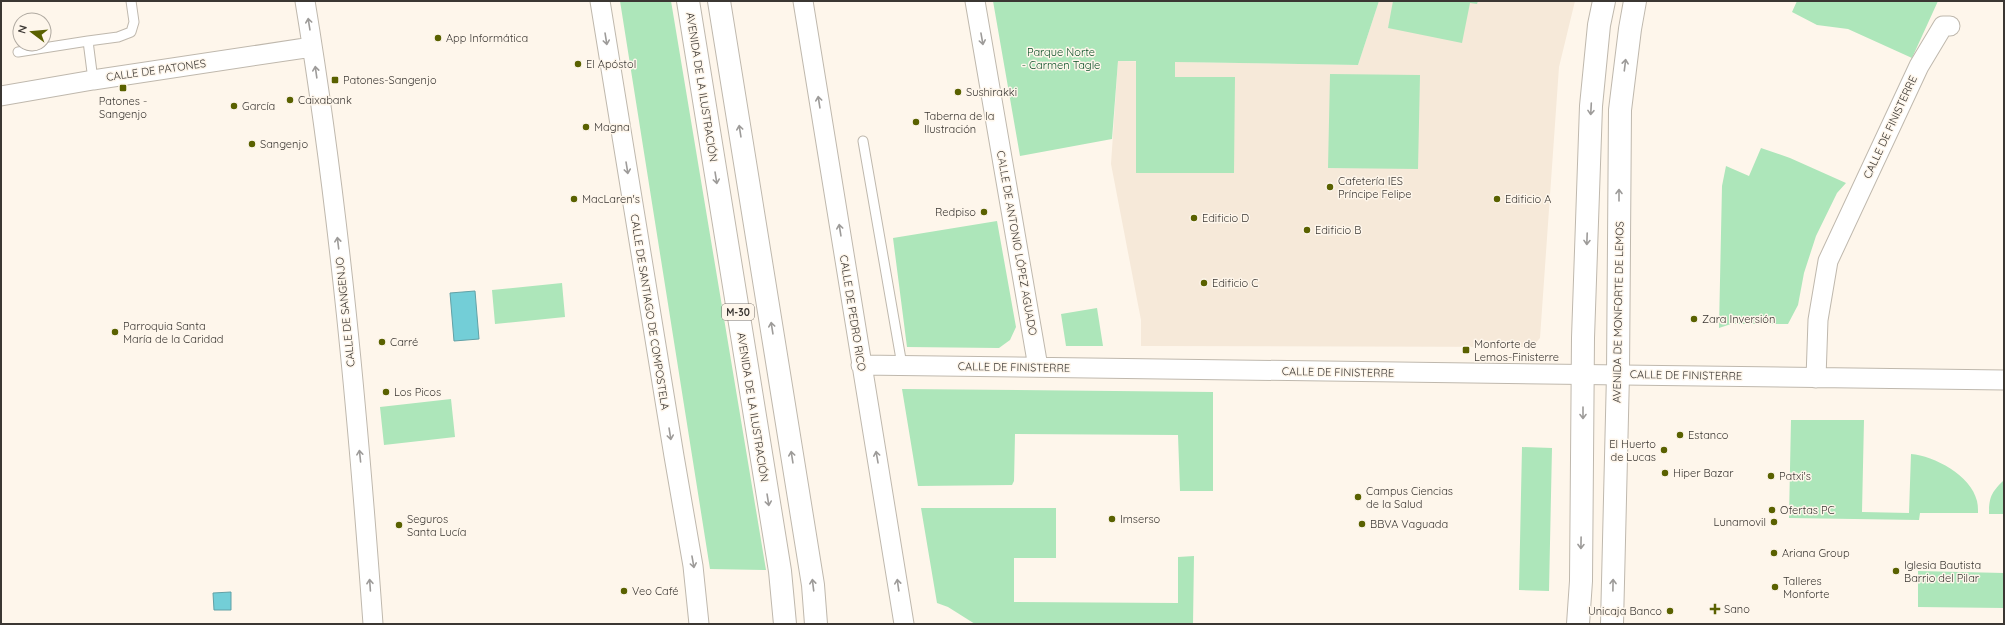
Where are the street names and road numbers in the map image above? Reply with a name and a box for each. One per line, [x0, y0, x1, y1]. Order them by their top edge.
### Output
street label: AVENIDA DE LA ILUSTRACIÓN [683, 11, 721, 163]
street label: CALLE DE PATONES [105, 56, 207, 84]
street label: CALLE DE FINISTERRE [1860, 73, 1920, 181]
street label: CALLE DE ANTONIO LÓPEZ AGUADO [994, 149, 1040, 337]
street label: CALLE DE SANTIAGO DE COMPOSTELA [628, 213, 672, 411]
street label: AVENIDA DE MONFORTE DE LEMOS [1609, 221, 1627, 403]
street label: CALLE DE PEDRO RICO [837, 254, 869, 372]
street label: CALLE DE SANGENJO [332, 256, 358, 368]
road number: M-30 [722, 304, 754, 320]
street label: AVENIDA DE LA ILUSTRACIÓN [734, 331, 772, 483]
street label: CALLE DE FINISTERRE [958, 359, 1070, 375]
street label: CALLE DE FINISTERRE [1282, 364, 1394, 380]
street label: CALLE DE FINISTERRE [1630, 367, 1742, 383]

